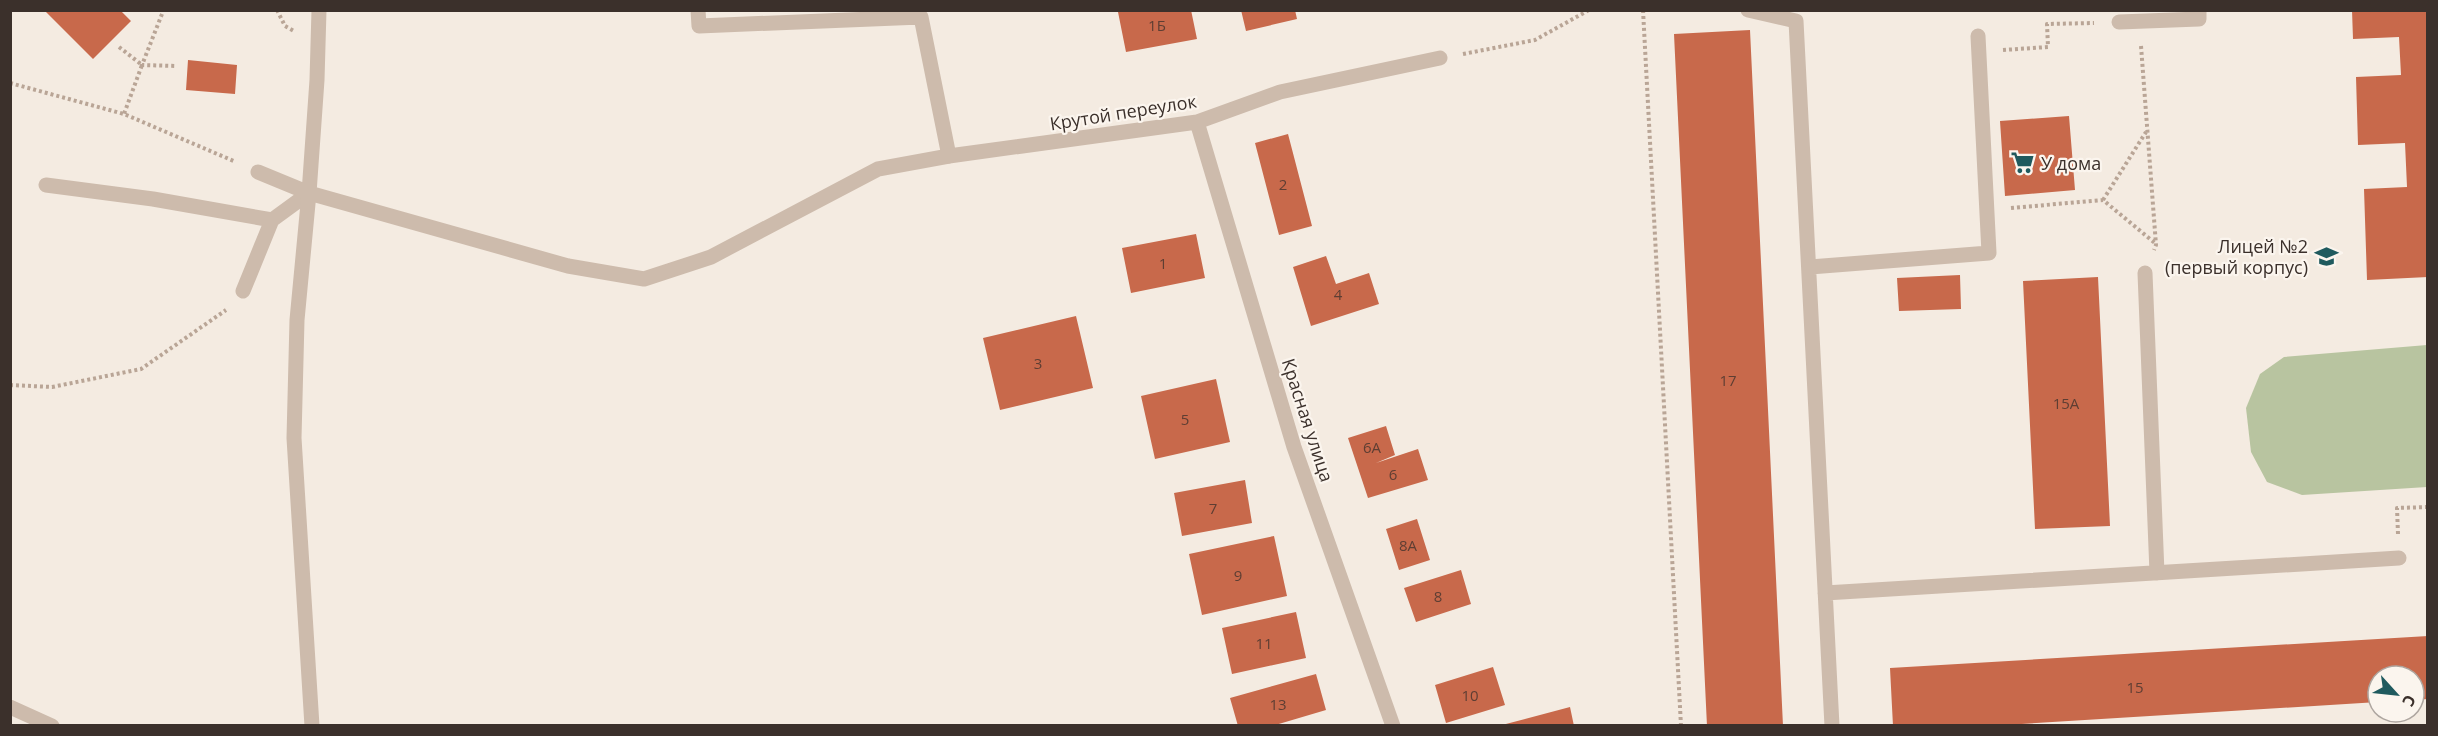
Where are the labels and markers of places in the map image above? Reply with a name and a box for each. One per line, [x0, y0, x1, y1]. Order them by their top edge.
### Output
supermarket icon: У дома [2010, 150, 2036, 176]
place label: У дома [2041, 151, 2101, 175]
place label: Лицей №2 (первый корпус) [2165, 234, 2308, 279]
school or university icon: Лицей №2 (первый корпус) [2313, 243, 2339, 269]

